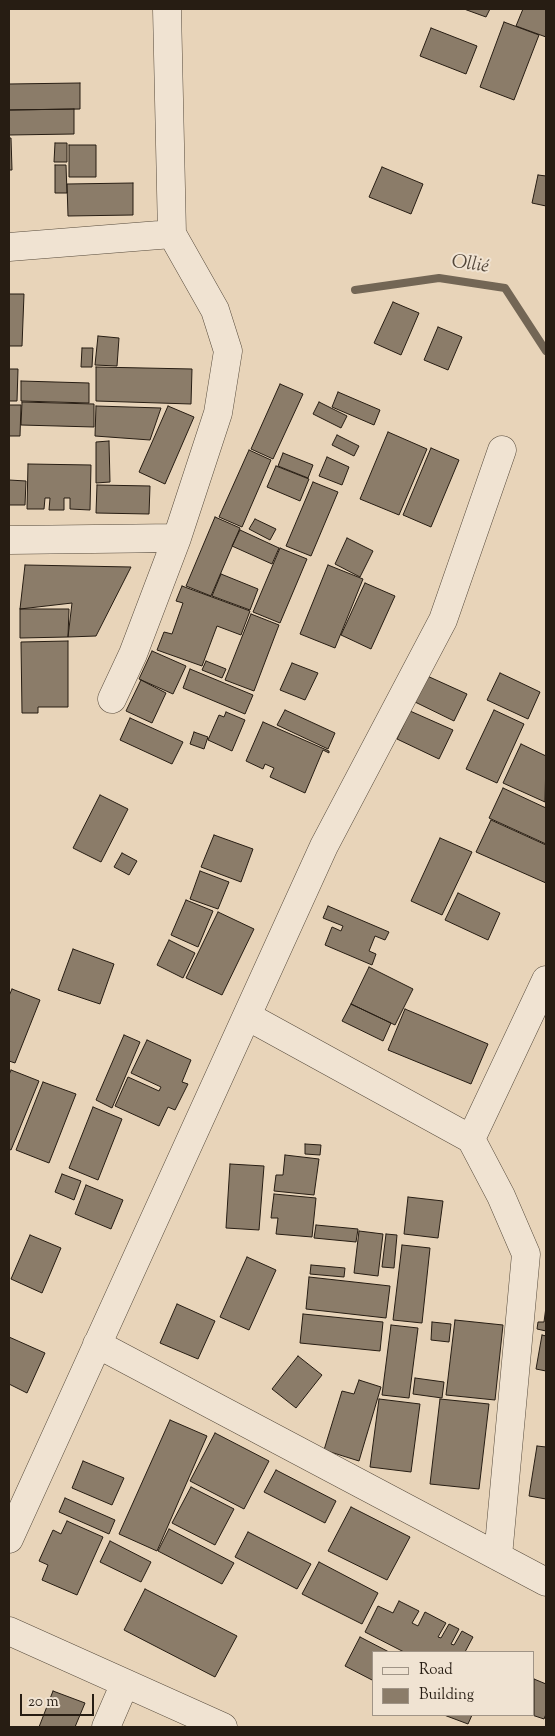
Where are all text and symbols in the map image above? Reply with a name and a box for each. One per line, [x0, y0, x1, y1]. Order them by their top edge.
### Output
water label: Ollié [450, 252, 490, 280]
legend [372, 1651, 535, 1716]
text: Road [419, 1660, 453, 1681]
scale bar [22, 1684, 96, 1716]
text: Building [419, 1685, 474, 1706]
text: 20 m [28, 1692, 59, 1713]

